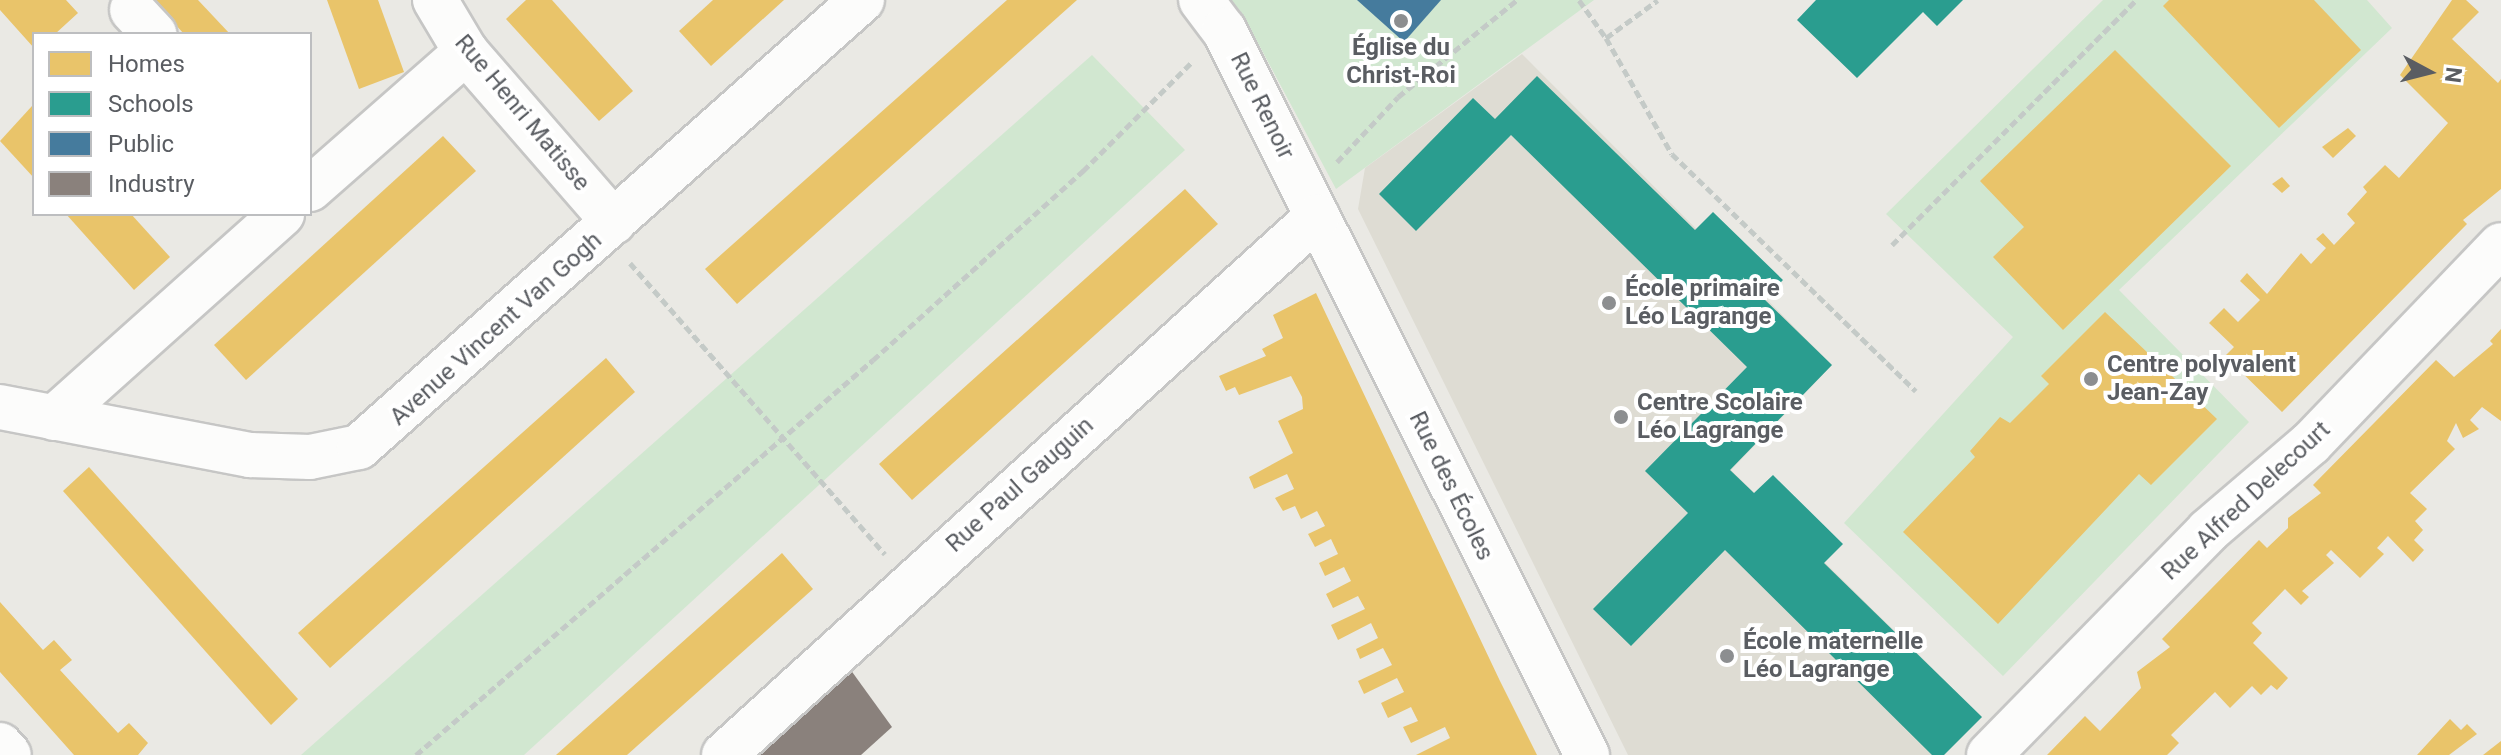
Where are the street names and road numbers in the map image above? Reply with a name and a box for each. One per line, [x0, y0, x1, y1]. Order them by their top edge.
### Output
street label: Rue Henri Matisse [448, 29, 596, 197]
street label: Rue Renoir [1224, 48, 1300, 164]
street label: Avenue Vincent Van Gogh [384, 226, 608, 432]
street label: Rue des Écoles [1403, 407, 1499, 565]
street label: Rue Paul Gauguin [940, 411, 1100, 559]
street label: Rue Alfred Delecourt [2156, 416, 2336, 586]

